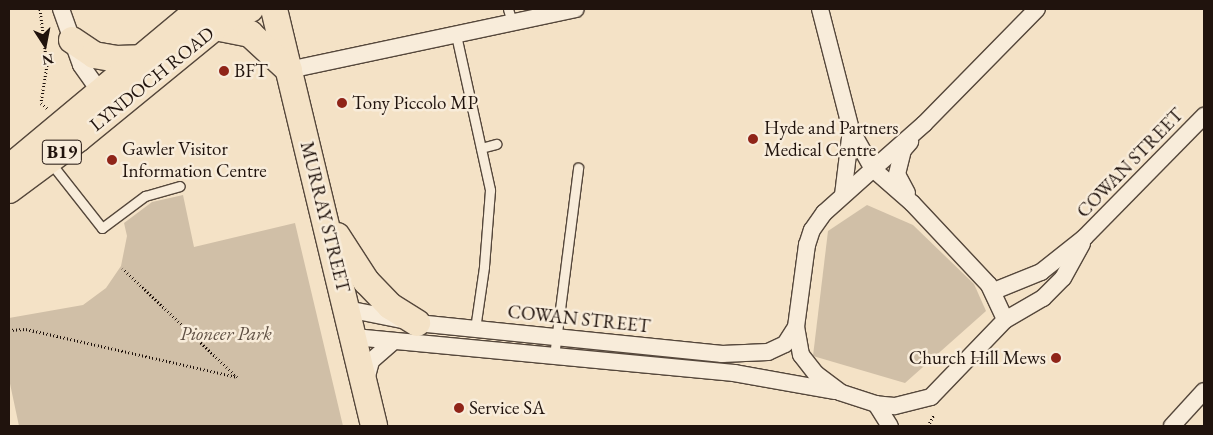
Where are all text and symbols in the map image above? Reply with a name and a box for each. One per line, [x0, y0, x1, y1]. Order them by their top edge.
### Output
north arrow [20, 20, 70, 70]
street label: LYNDOCH ROAD [85, 22, 219, 136]
text: N [41, 50, 55, 70]
place label: BFT [234, 60, 268, 82]
marker: BFT [218, 65, 230, 77]
place label: Tony Piccolo MP [352, 92, 478, 114]
marker: Tony Piccolo MP [336, 97, 348, 109]
street label: COWAN STREET [1072, 103, 1188, 223]
place label: Hyde and Partners Medical Centre [764, 117, 898, 161]
marker: Hyde and Partners Medical Centre [746, 132, 760, 146]
road number: B19 [41, 136, 83, 168]
place label: Gawler Visitor Information Centre [122, 138, 267, 182]
street label: MURRAY STREET [295, 139, 355, 295]
marker: Gawler Visitor Information Centre [106, 154, 118, 166]
street label: COWAN STREET [506, 300, 652, 338]
park label: Pioneer Park [180, 323, 272, 345]
place label: Church Hill Mews [909, 347, 1046, 369]
marker: Church Hill Mews [1050, 352, 1062, 364]
place label: Service SA [469, 397, 545, 419]
marker: Service SA [453, 402, 465, 414]

